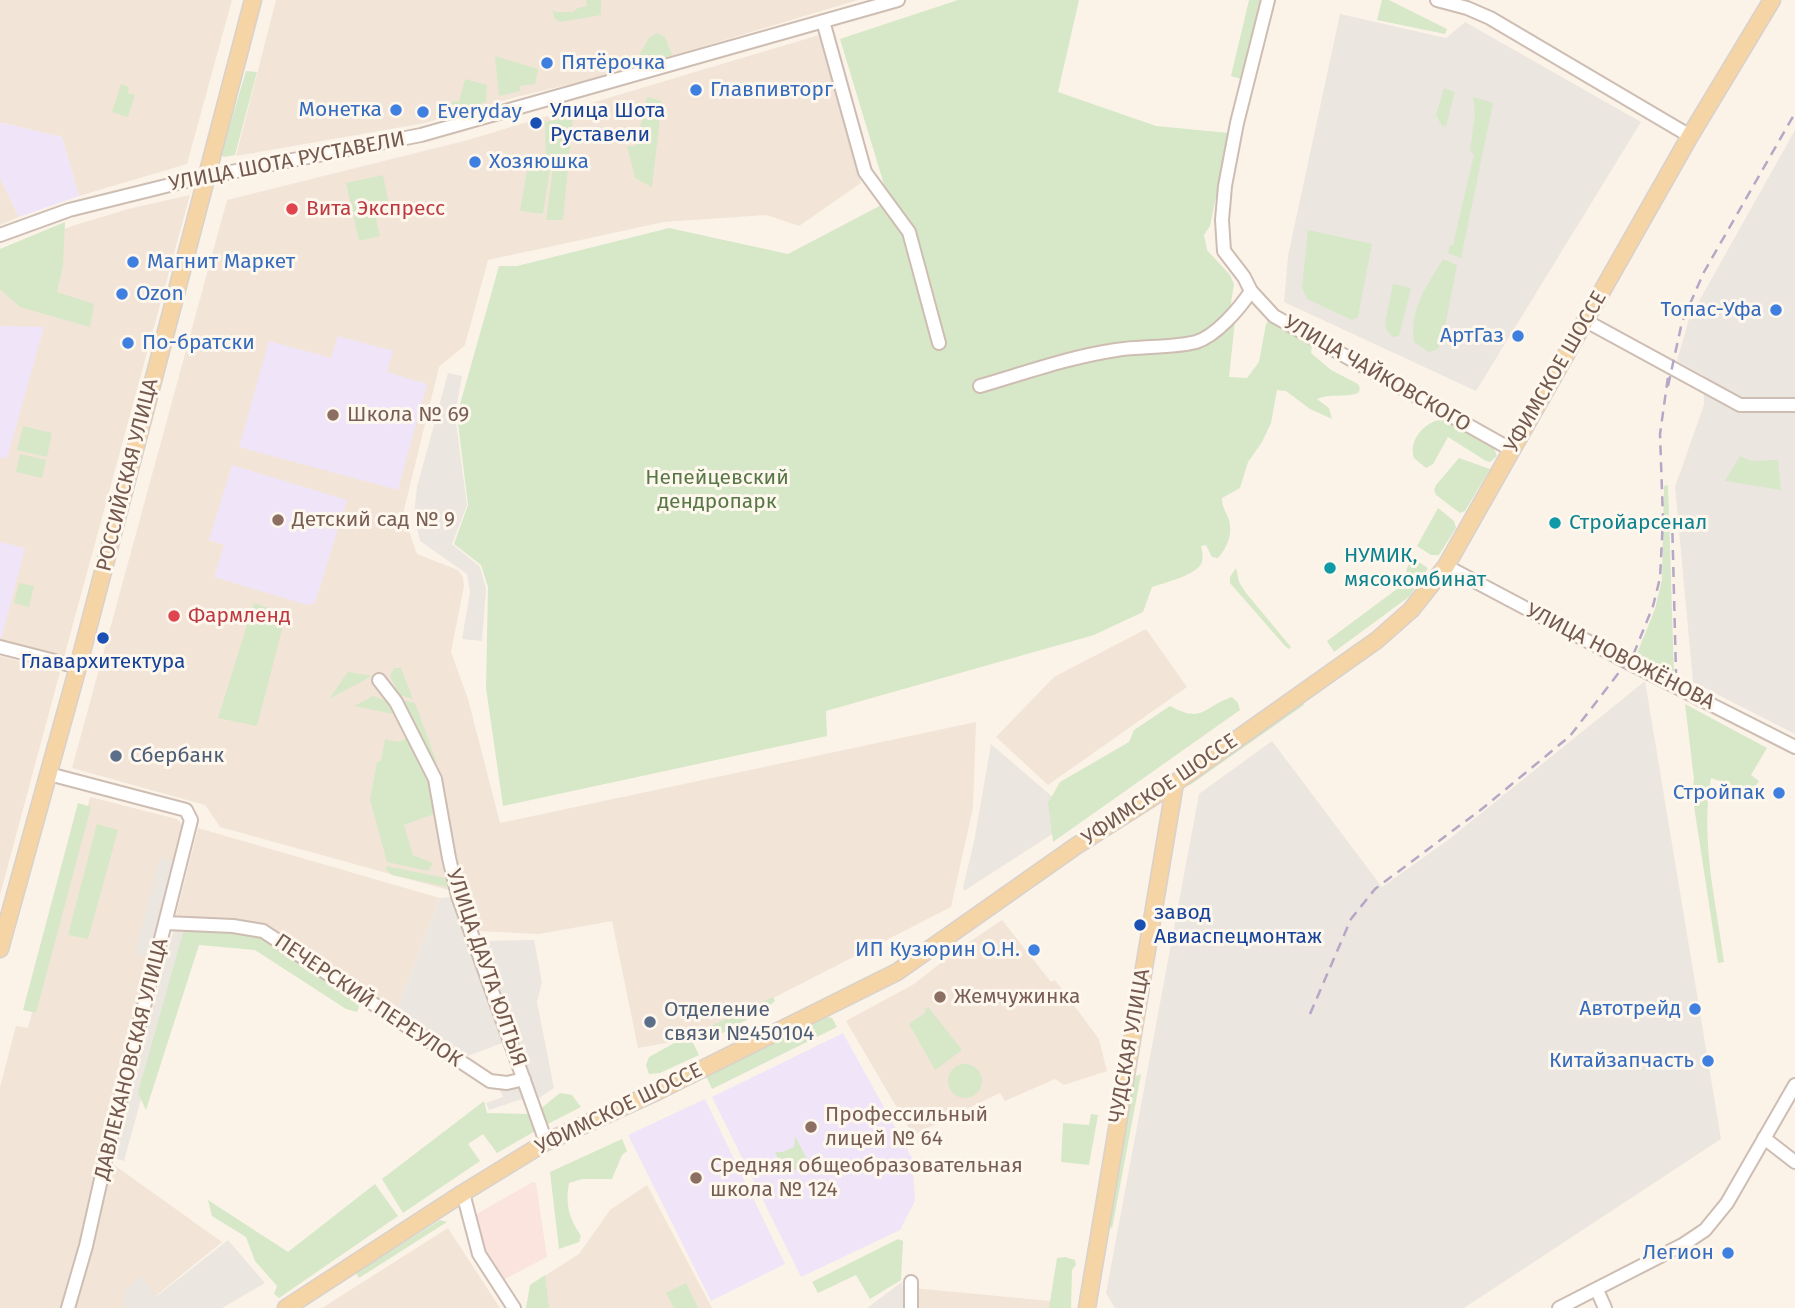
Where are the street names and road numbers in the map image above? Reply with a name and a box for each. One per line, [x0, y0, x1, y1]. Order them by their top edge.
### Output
street label: УЛИЦА ШОТА РУСТАВЕЛИ [167, 127, 407, 197]
street label: УФИМСКОЕ ШОССЕ [1500, 287, 1612, 457]
street label: УЛИЦА ЧАЙКОВСКОГО [1279, 310, 1475, 438]
street label: РОССИЙСКАЯ УЛИЦА [92, 376, 164, 574]
street label: УЛИЦА НОВОЖЁНОВА [1521, 598, 1719, 716]
street label: УФИМСКОЕ ШОССЕ [1077, 729, 1243, 851]
street label: УЛИЦА ДАУТА ЮЛТЫЯ [440, 866, 532, 1070]
street label: ПЕЧЕРСКИЙ ПЕРЕУЛОК [270, 929, 466, 1073]
street label: ДАВЛЕКАНОВСКАЯ УЛИЦА [90, 936, 174, 1182]
street label: ЧУДСКАЯ УЛИЦА [1104, 967, 1156, 1125]
street label: УФИМСКОЕ ШОССЕ [532, 1058, 706, 1160]

